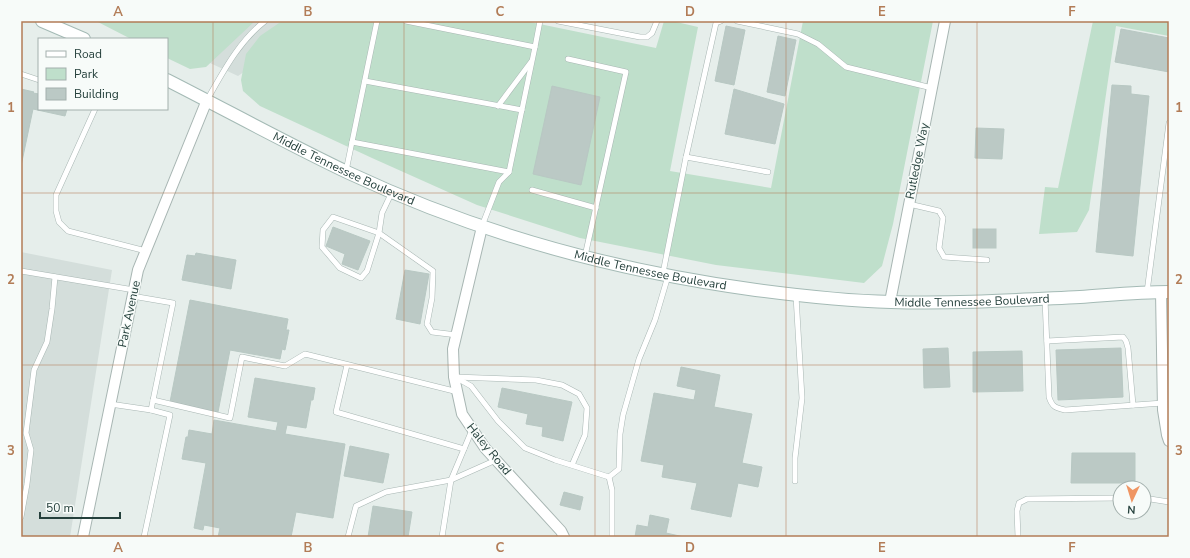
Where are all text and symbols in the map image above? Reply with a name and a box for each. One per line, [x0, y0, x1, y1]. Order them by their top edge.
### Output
text: A [113, 3, 123, 21]
text: B [304, 3, 313, 21]
text: C [496, 3, 505, 21]
text: D [685, 3, 695, 21]
text: E [878, 3, 886, 21]
text: F [1068, 3, 1076, 21]
legend [38, 38, 168, 110]
text: Road [74, 46, 102, 62]
text: Park [74, 66, 99, 82]
text: Building [74, 86, 119, 102]
text: 1 [7, 99, 15, 117]
text: 1 [1175, 99, 1183, 117]
street label: Rutledge Way [902, 121, 932, 200]
street label: Middle Tennessee Boulevard [270, 128, 417, 209]
street label: Middle Tennessee Boulevard [573, 246, 728, 294]
text: 2 [7, 271, 15, 289]
text: 2 [1175, 271, 1183, 289]
street label: Park Avenue [114, 279, 144, 349]
street label: Middle Tennessee Boulevard [894, 291, 1050, 311]
street label: Haley Road [463, 420, 515, 478]
text: 3 [7, 442, 15, 460]
text: 3 [1175, 442, 1183, 460]
north arrow [1112, 480, 1152, 520]
scale bar [40, 494, 120, 520]
text: 50 m [46, 500, 74, 516]
text: N [1127, 502, 1136, 517]
text: A [113, 539, 123, 557]
text: B [304, 539, 313, 557]
text: C [496, 539, 505, 557]
text: D [685, 539, 695, 557]
text: E [878, 539, 886, 557]
text: F [1068, 539, 1076, 557]

